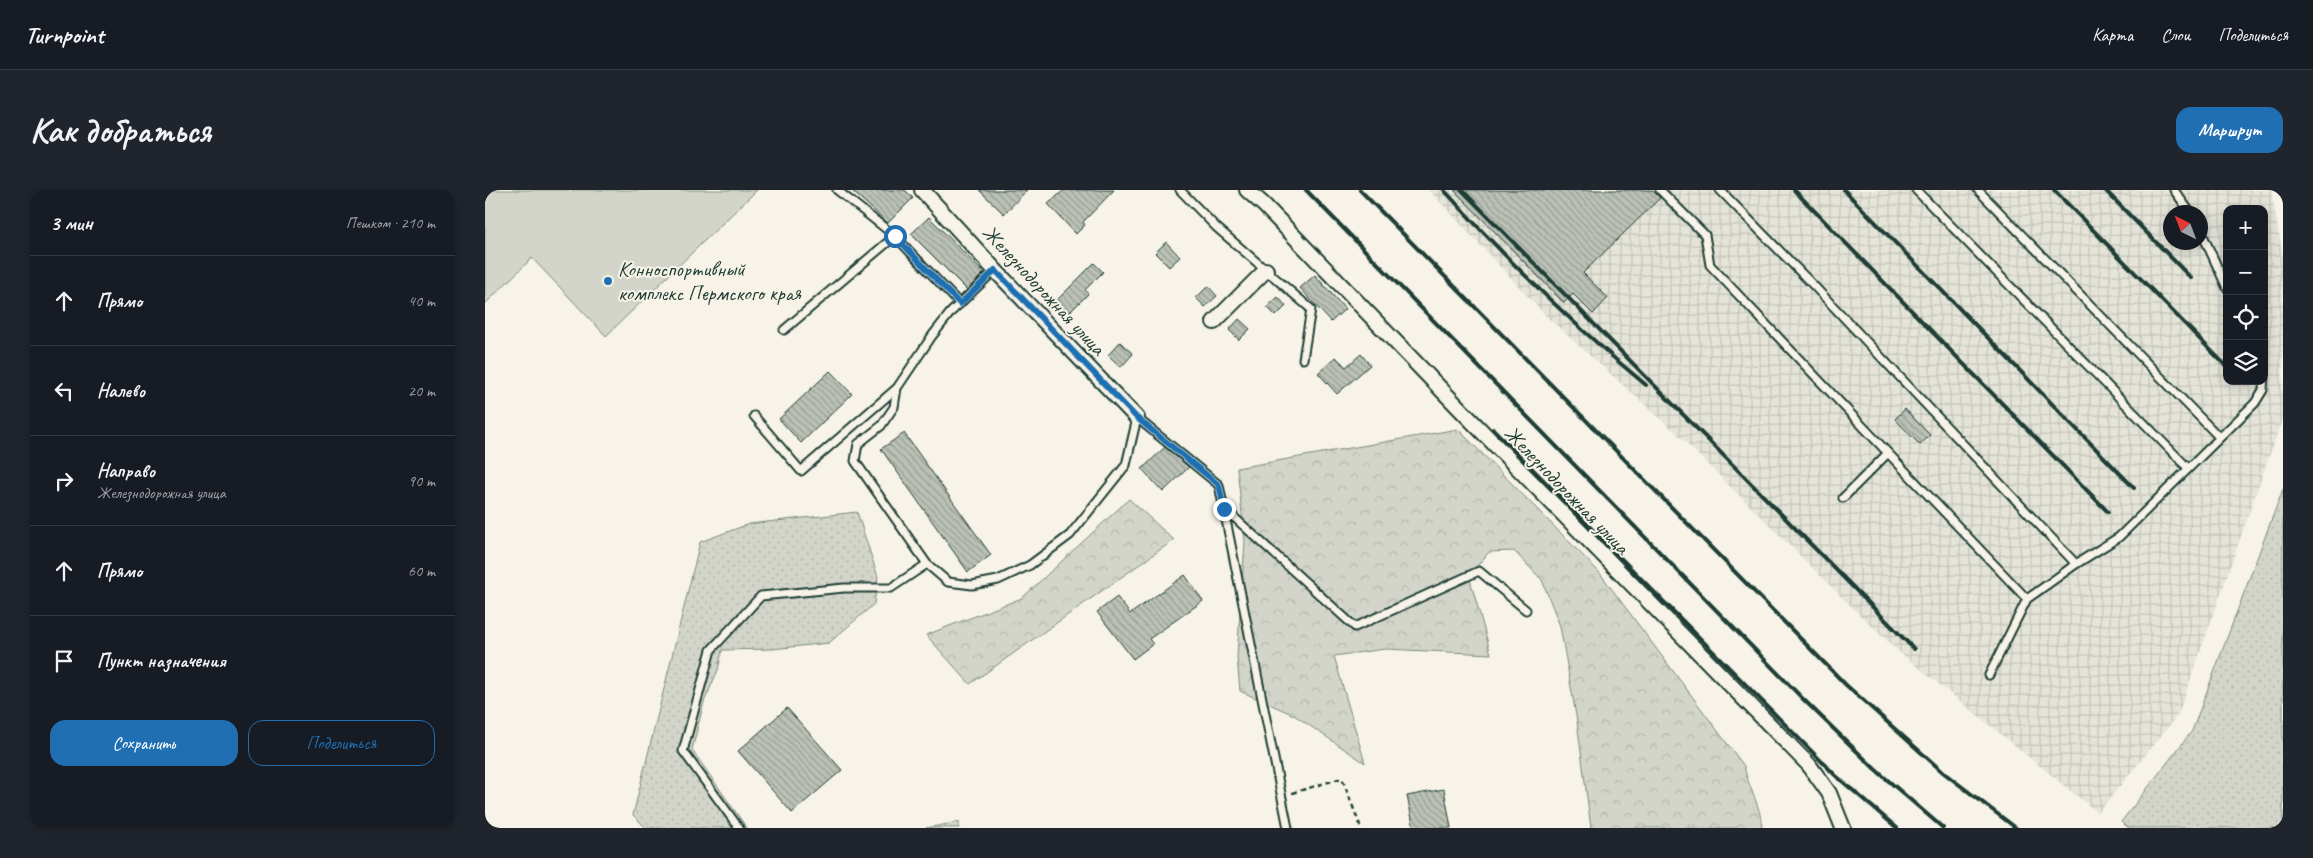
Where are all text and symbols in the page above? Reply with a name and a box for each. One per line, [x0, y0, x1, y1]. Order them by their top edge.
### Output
text: Turnpoint [25, 20, 104, 50]
text: Карта [2092, 24, 2133, 46]
text: Слои [2161, 24, 2190, 46]
text: Поделиться [2218, 24, 2288, 46]
button: Маршрут [2176, 107, 2283, 153]
text: Как добраться [30, 108, 211, 153]
north arrow [2163, 205, 2208, 250]
map controls [2223, 205, 2268, 385]
button: + [2223, 205, 2268, 250]
text: 3 мин [50, 210, 93, 236]
text: Пешком · 210 m [346, 213, 435, 233]
street label: Железнодорожная улица [977, 219, 1112, 362]
route start [884, 225, 907, 248]
button: − [2223, 250, 2268, 295]
place label: Конноспортивный комплекс Пермского края [618, 256, 802, 306]
marker: Конноспортивный комплекс Пермского края [602, 275, 614, 287]
icon: ahead [50, 287, 78, 315]
text: Прямо [97, 289, 142, 313]
text: 40 m [408, 291, 435, 311]
button: locate [2223, 295, 2268, 340]
button: layers [2223, 340, 2268, 385]
icon: left [50, 377, 78, 405]
text: Налево [97, 379, 145, 403]
text: 20 m [408, 381, 435, 401]
street label: Железнодорожная улица [1499, 420, 1636, 561]
text: Направо [97, 459, 155, 483]
icon: right [50, 467, 78, 495]
text: 90 m [408, 471, 435, 491]
text: Железнодорожная улица [97, 483, 226, 503]
route end [1213, 498, 1236, 521]
icon: ahead [50, 557, 78, 585]
text: Прямо [97, 559, 142, 583]
text: 60 m [408, 561, 435, 581]
icon: arrive [50, 647, 78, 675]
text: Пункт назначения [97, 649, 226, 673]
button: Сохранить [50, 720, 238, 766]
button: Поделиться [248, 720, 435, 766]

